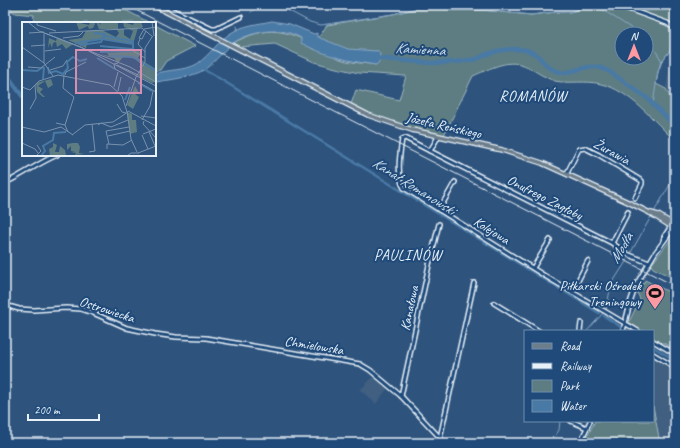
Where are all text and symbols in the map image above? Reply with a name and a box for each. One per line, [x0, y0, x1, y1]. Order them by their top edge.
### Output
inset map [22, 22, 156, 156]
north arrow [614, 26, 654, 66]
text: N [631, 29, 640, 43]
water label: Kamienna [395, 39, 447, 60]
district label: ROMANÓW [499, 87, 569, 106]
street label: Józefa Reńskiego [404, 108, 484, 143]
street label: Żurawia [591, 135, 634, 169]
water label: Kanał Romanowski [369, 153, 462, 222]
street label: Onufrego Zagłoby [504, 171, 586, 224]
street label: Kolejowa [471, 213, 514, 249]
water label: Modła [605, 228, 638, 267]
district label: PAULINÓW [374, 246, 444, 265]
place label: Piłkarski Ośrodek Treningowy [560, 277, 642, 310]
sports icon: Piłkarski Ośrodek Treningowy [644, 282, 666, 310]
street label: Kanałowa [396, 283, 423, 332]
street label: Ostrowiecka [77, 293, 137, 327]
legend [524, 330, 654, 422]
street label: Chmielowska [283, 332, 345, 359]
text: Road [560, 338, 582, 354]
text: Railway [560, 358, 592, 374]
text: Park [560, 378, 581, 394]
scale bar [28, 396, 99, 422]
text: Water [560, 398, 588, 414]
text: 200 m [34, 402, 61, 418]

